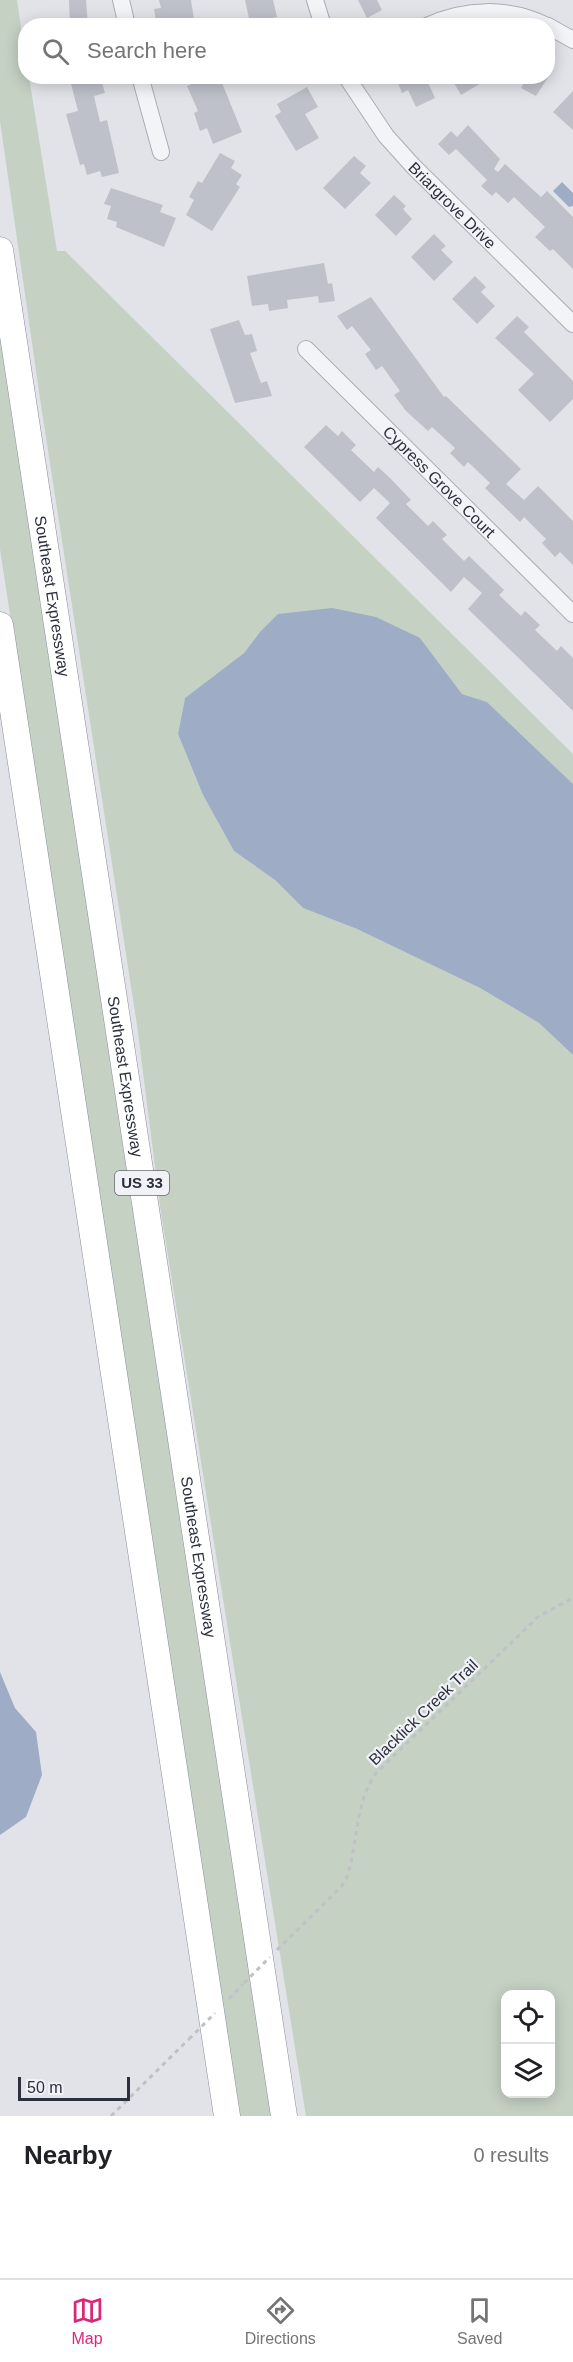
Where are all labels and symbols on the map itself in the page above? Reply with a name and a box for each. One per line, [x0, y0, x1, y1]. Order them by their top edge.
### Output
street label: Briargrove Drive [405, 159, 499, 252]
street label: Cypress Grove Court [380, 423, 499, 541]
street label: Southeast Expressway [32, 514, 73, 678]
street label: Southeast Expressway [105, 995, 146, 1158]
road number: US 33 [115, 1171, 169, 1195]
street label: Southeast Expressway [178, 1475, 219, 1639]
street label: Blacklick Creek Trail [366, 1656, 481, 1769]
scale bar [18, 2074, 130, 2102]

